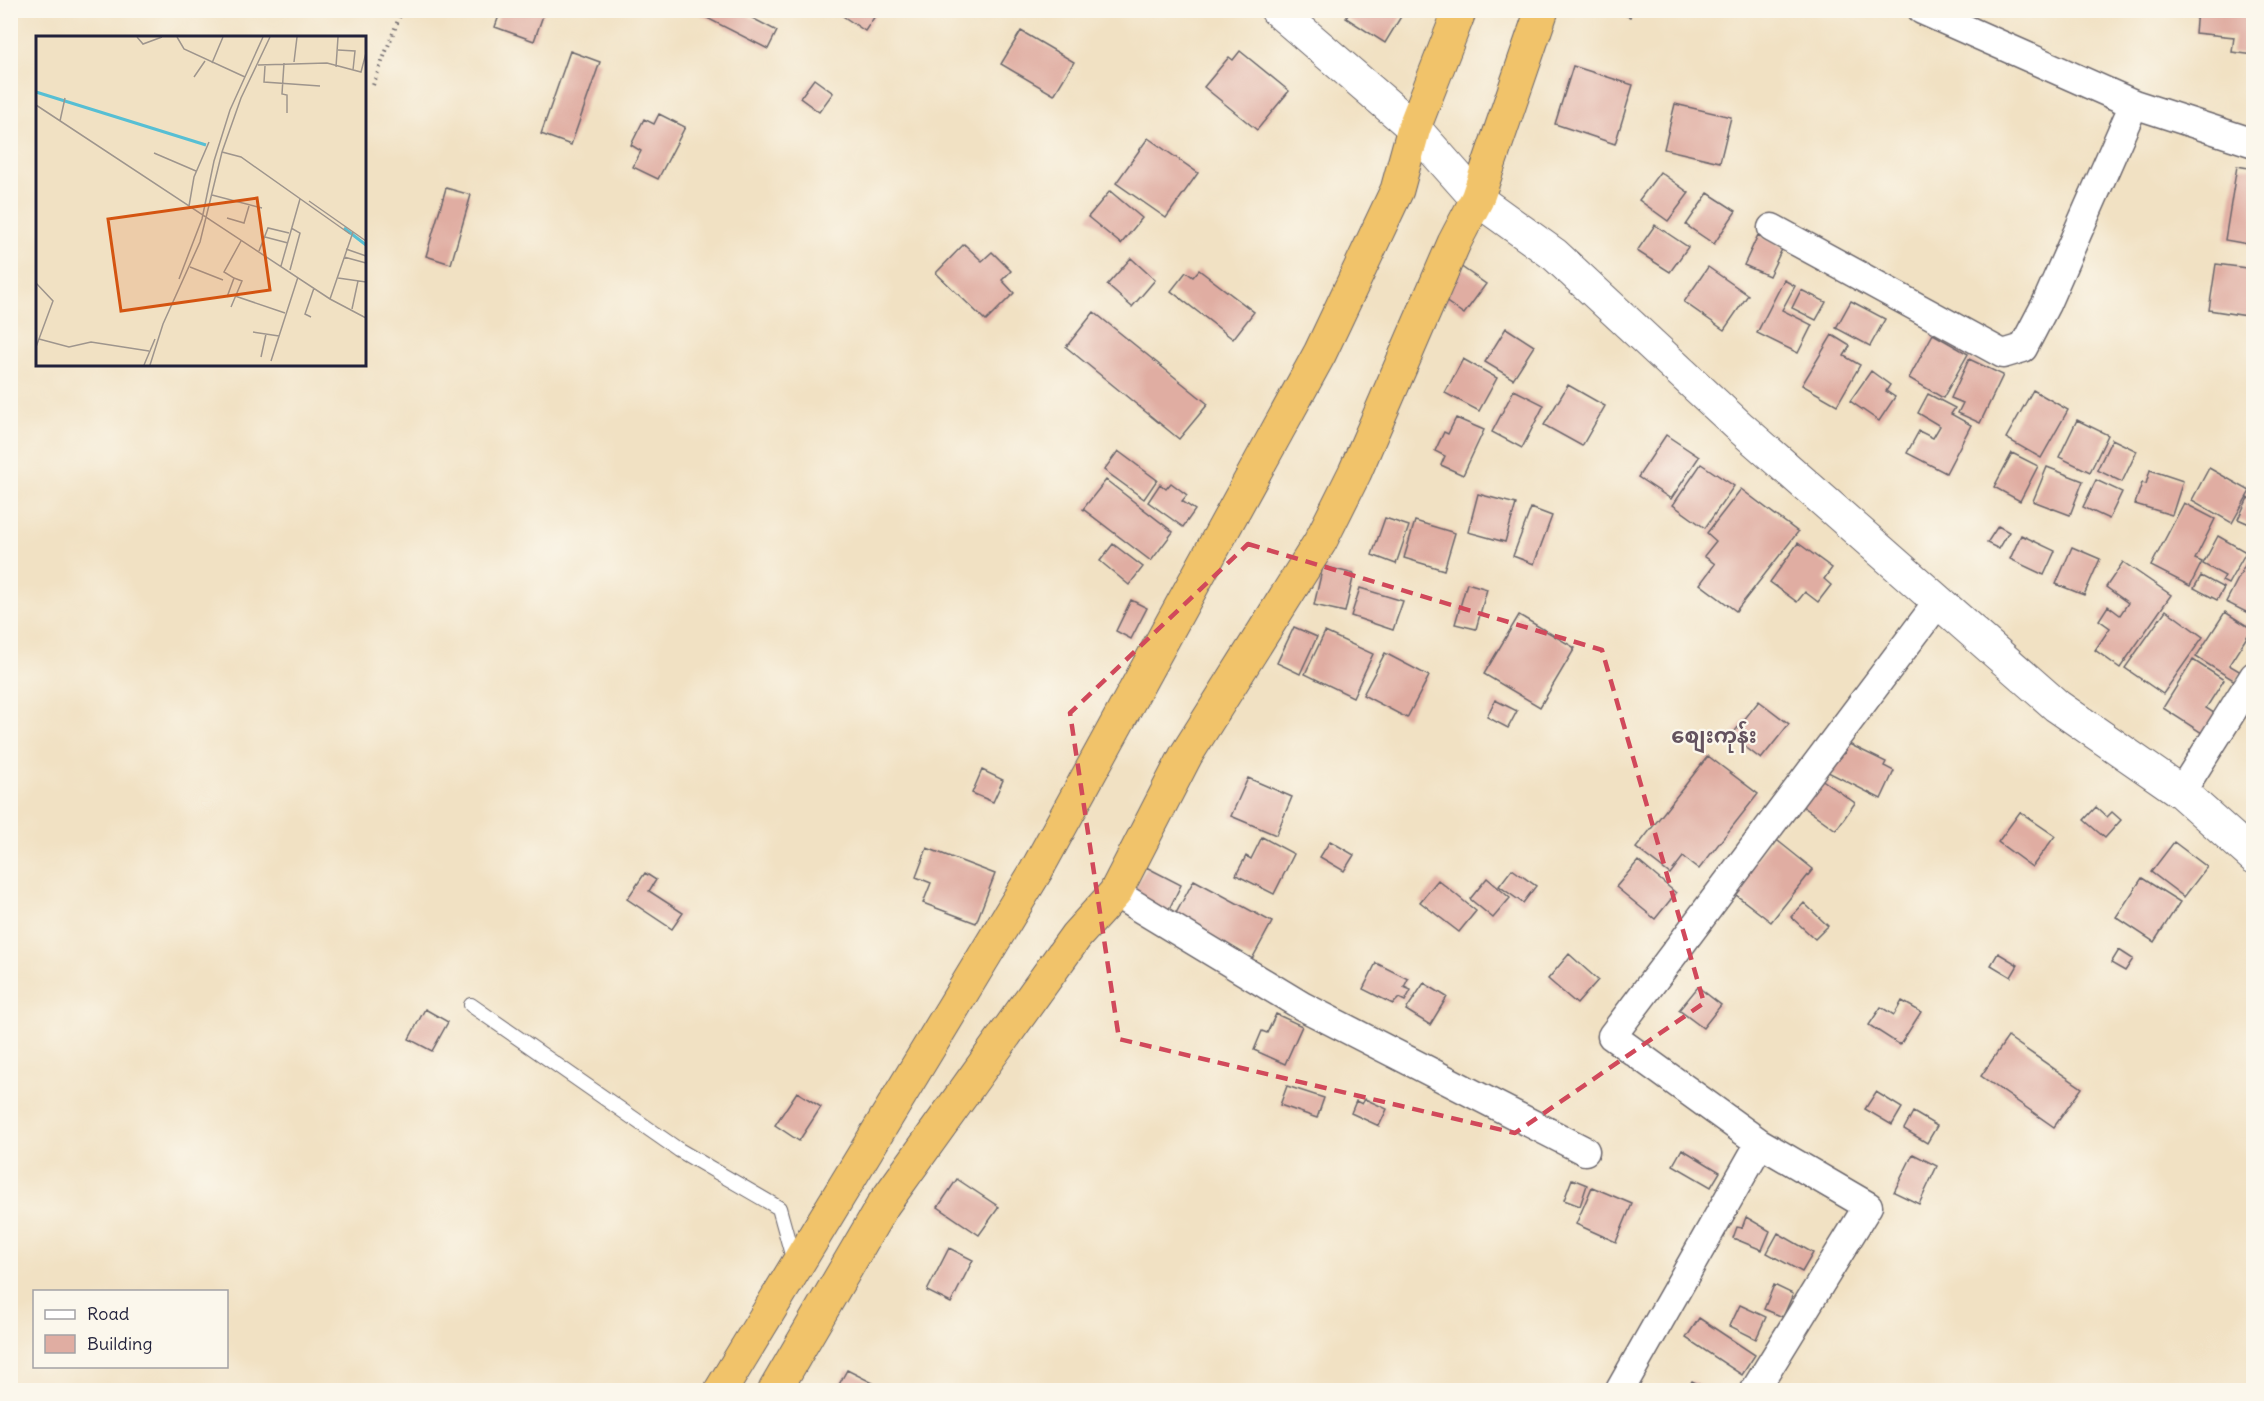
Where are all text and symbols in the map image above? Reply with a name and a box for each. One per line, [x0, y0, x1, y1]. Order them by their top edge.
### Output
inset map [36, 36, 366, 366]
district label: စျေးကုန်း [1671, 720, 1757, 754]
legend [33, 1290, 228, 1368]
text: Road [87, 1302, 130, 1325]
text: Building [87, 1332, 152, 1355]

